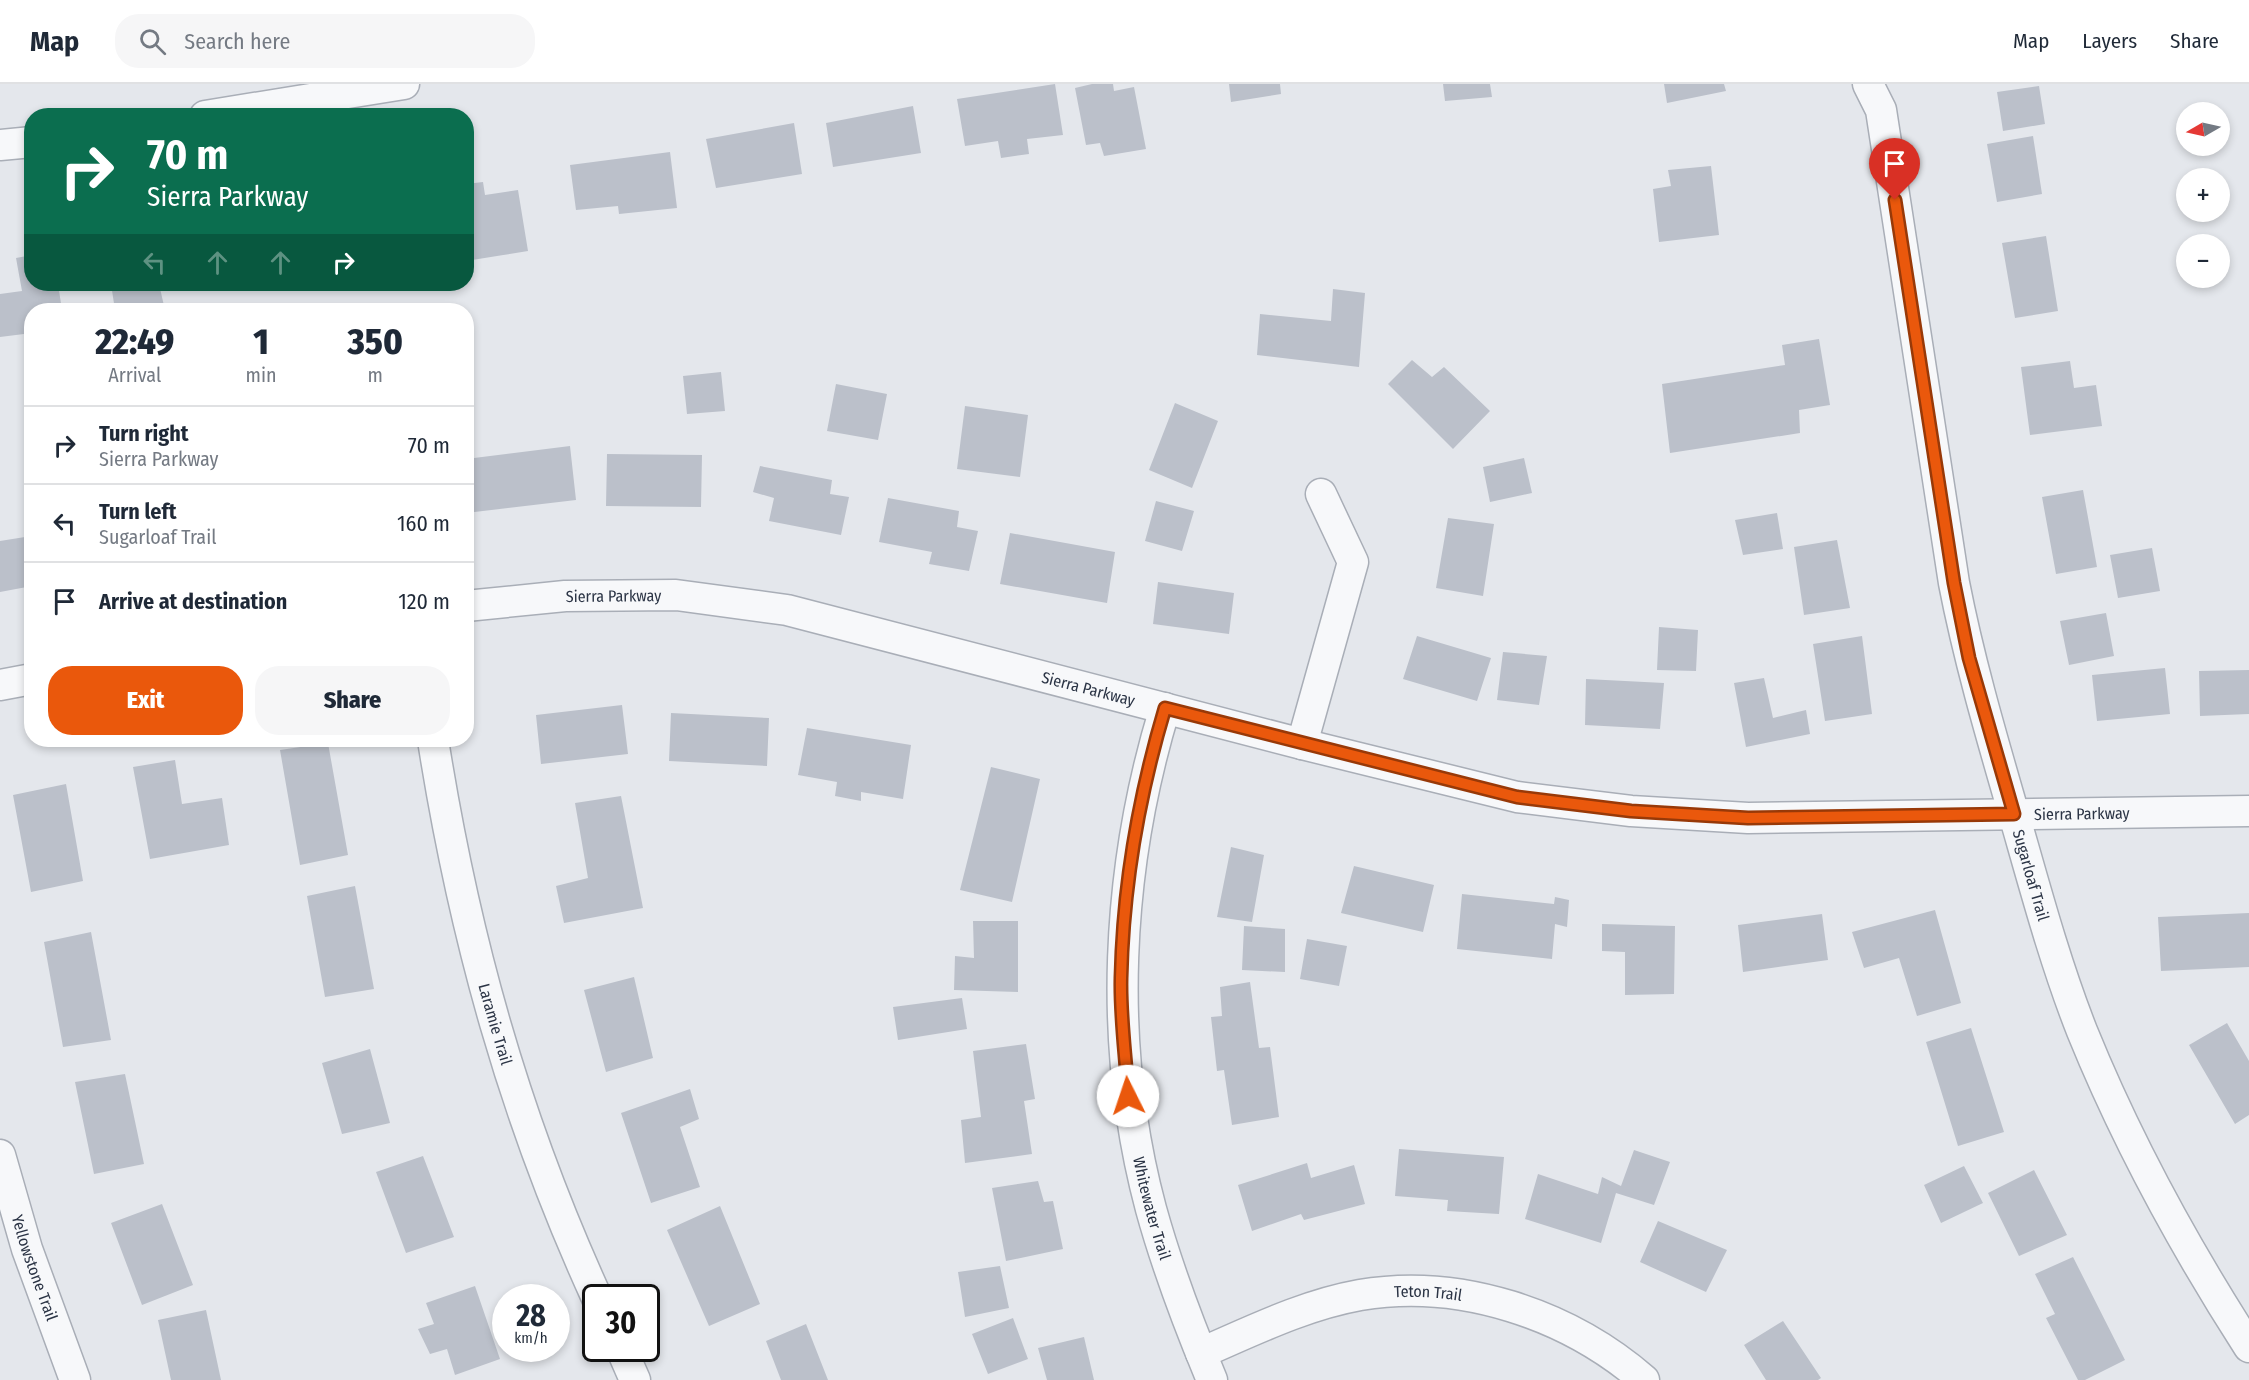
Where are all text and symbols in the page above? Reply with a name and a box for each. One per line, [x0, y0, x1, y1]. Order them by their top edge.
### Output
search box [115, 14, 535, 68]
text: Map [30, 25, 79, 58]
icon: search [136, 25, 169, 58]
text: Search here [184, 28, 290, 55]
text: Map [2013, 28, 2049, 54]
text: Layers [2082, 28, 2137, 54]
text: Share [2170, 28, 2219, 54]
north arrow [2176, 102, 2230, 156]
map controls [2176, 102, 2230, 288]
text: 70 m [147, 130, 228, 180]
icon: right [48, 132, 126, 210]
pin [1869, 138, 1920, 200]
icon: arrive [1878, 147, 1911, 180]
button: + [2176, 168, 2230, 222]
text: Sierra Parkway [147, 181, 308, 213]
button: − [2176, 234, 2230, 288]
icon: left [138, 246, 171, 279]
icon: ahead [201, 246, 234, 279]
icon: ahead [264, 246, 297, 279]
icon: right [327, 246, 360, 279]
text: 22:49 [95, 320, 174, 364]
text: 1 [253, 320, 269, 364]
text: 350 [348, 320, 403, 364]
text: Arrival [108, 363, 161, 387]
text: min [246, 363, 276, 387]
text: m [368, 363, 383, 387]
text: Turn right [99, 420, 188, 447]
icon: right [48, 429, 81, 462]
text: 70 m [408, 432, 450, 459]
text: Sierra Parkway [99, 447, 218, 471]
text: Turn left [99, 498, 177, 525]
icon: left [48, 507, 81, 540]
text: 160 m [397, 510, 450, 537]
text: Sugarloaf Trail [99, 525, 216, 549]
icon: arrive [48, 585, 81, 618]
street label: Sierra Parkway [566, 586, 662, 606]
text: Arrive at destination [99, 588, 287, 615]
text: 120 m [398, 588, 450, 615]
button: Exit [48, 666, 243, 735]
button: Share [255, 666, 450, 735]
street label: Sierra Parkway [1040, 668, 1138, 710]
street label: Sierra Parkway [2034, 804, 2131, 824]
street label: Sugarloaf Trail [2009, 827, 2053, 923]
street label: Laramie Trail [474, 981, 516, 1067]
position arrow [1096, 1064, 1160, 1128]
street label: Whitewater Trail [1129, 1155, 1175, 1262]
street label: Yellowstone Trail [8, 1213, 61, 1323]
street label: Teton Trail [1394, 1282, 1463, 1305]
speed limit sign: 30 [582, 1284, 660, 1362]
text: 28 [516, 1298, 546, 1334]
text: km/h [514, 1329, 548, 1347]

